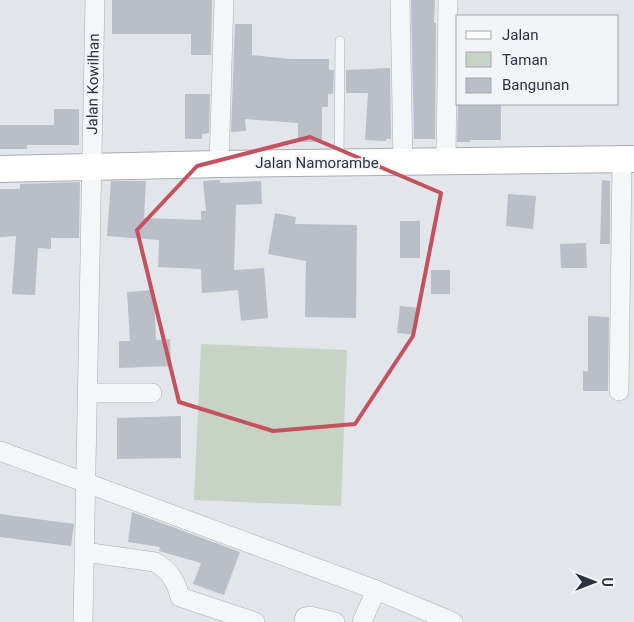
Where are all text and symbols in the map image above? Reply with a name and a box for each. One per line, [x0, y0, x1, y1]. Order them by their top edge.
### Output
legend [456, 15, 619, 105]
text: Jalan [502, 26, 539, 44]
street label: Jalan Kowilhan [83, 33, 103, 135]
text: Taman [502, 51, 548, 69]
text: Bangunan [502, 76, 569, 94]
street label: Jalan Namorambe [255, 154, 379, 172]
north arrow [569, 557, 619, 607]
text: U [599, 577, 615, 587]

